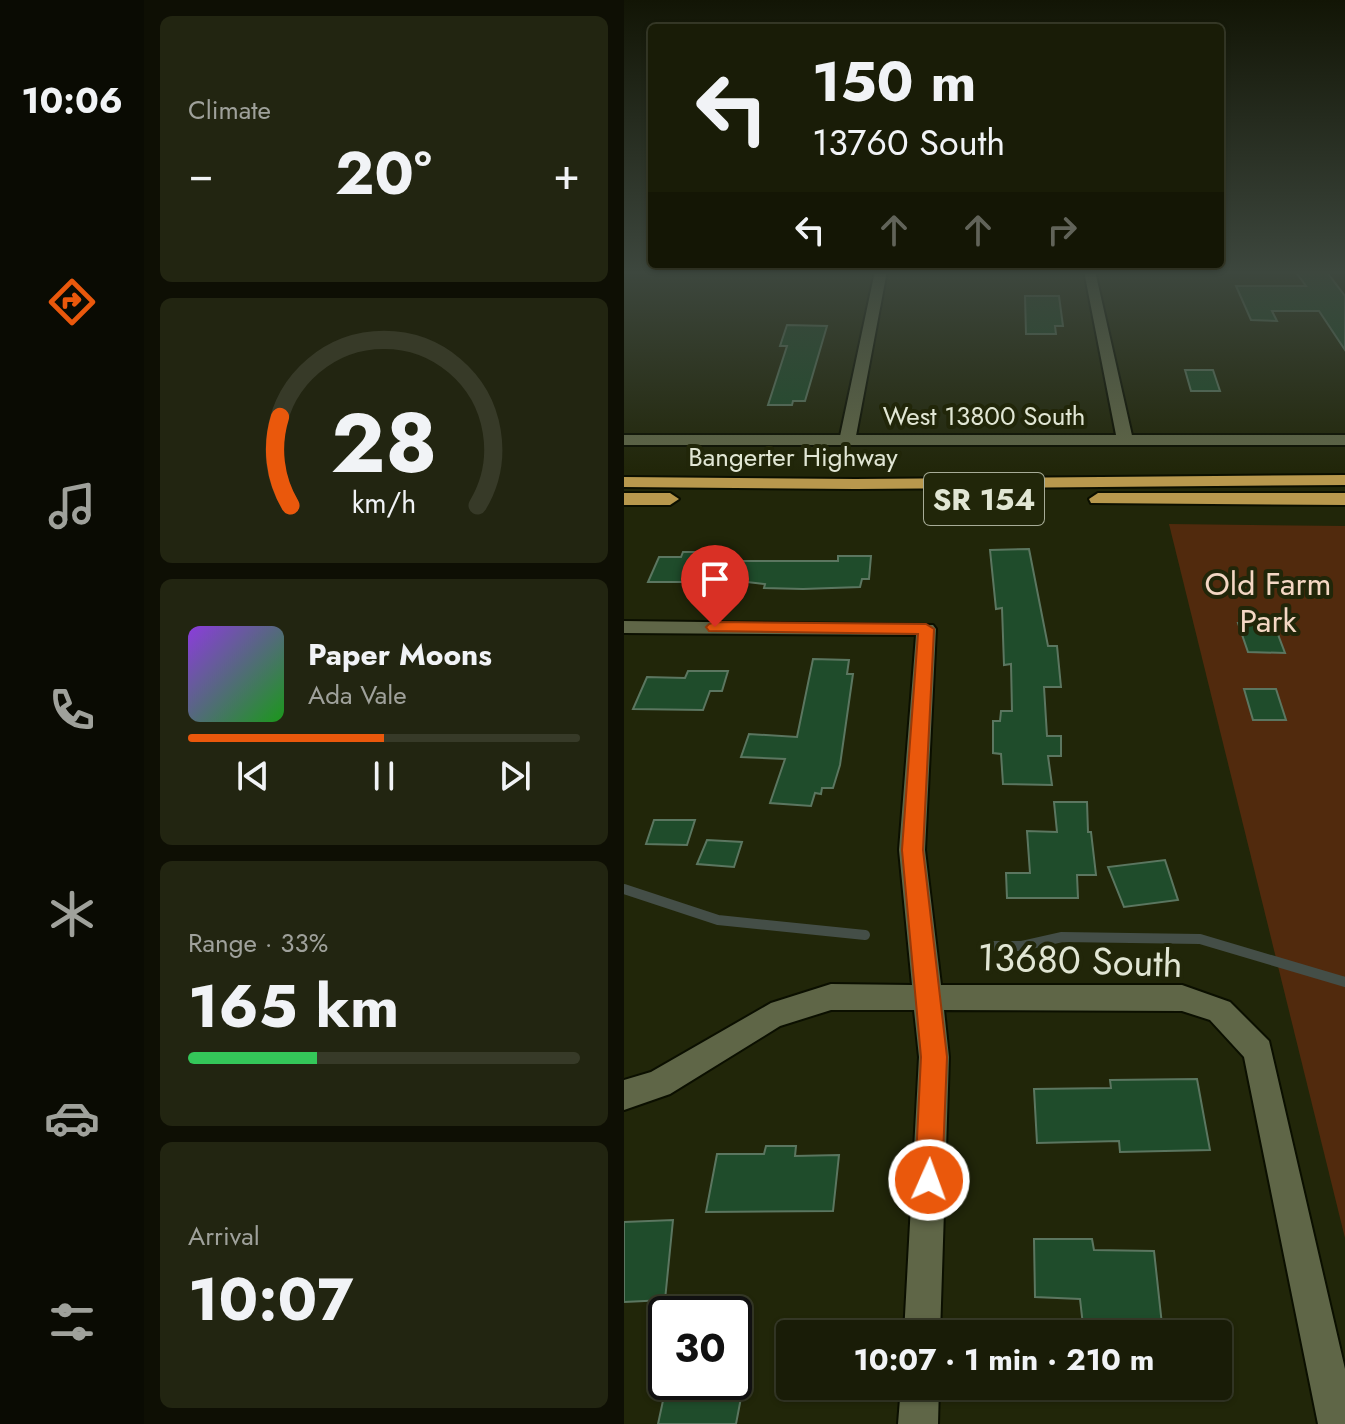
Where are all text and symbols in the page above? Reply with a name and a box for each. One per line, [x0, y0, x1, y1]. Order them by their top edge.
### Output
text: 150 m [812, 41, 976, 122]
icon: left [680, 56, 784, 160]
text: 10:06 [21, 74, 123, 126]
text: Climate [188, 91, 271, 129]
text: 13760 South [812, 116, 1005, 168]
text: 20° [335, 130, 432, 217]
text: − [188, 142, 214, 206]
text: + [553, 142, 580, 206]
icon: left [788, 208, 832, 252]
icon: ahead [872, 208, 916, 252]
icon: ahead [956, 208, 1000, 252]
icon: right [1040, 208, 1084, 252]
icon: directions [44, 274, 100, 330]
text: 28 [331, 383, 437, 503]
street label: West 13800 South [883, 397, 1085, 435]
street label: Bangerter Highway [688, 438, 898, 476]
road number: SR 154 [924, 473, 1044, 525]
icon: music [44, 478, 100, 534]
text: km/h [352, 483, 416, 525]
pin [681, 545, 749, 627]
icon: arrive [693, 557, 737, 601]
park label: Old Farm Park [1205, 561, 1331, 644]
text: Paper Moons [308, 633, 492, 676]
text: Ada Vale [308, 676, 407, 714]
icon: phone [44, 682, 100, 738]
icon: previous [231, 754, 275, 798]
icon: pause [362, 754, 406, 798]
icon: next [493, 754, 537, 798]
icon: climate [44, 886, 100, 942]
text: Range · 33% [188, 924, 328, 962]
street label: 13680 South [976, 929, 1184, 991]
text: 165 km [188, 963, 399, 1050]
icon: car [44, 1090, 100, 1146]
position arrow [887, 1138, 971, 1222]
text: Arrival [188, 1217, 260, 1255]
text: 10:07 [188, 1256, 353, 1343]
icon: filters [44, 1294, 100, 1350]
speed limit sign: 30 [648, 1296, 752, 1400]
text: 10:07 · 1 min · 210 m [854, 1338, 1154, 1381]

